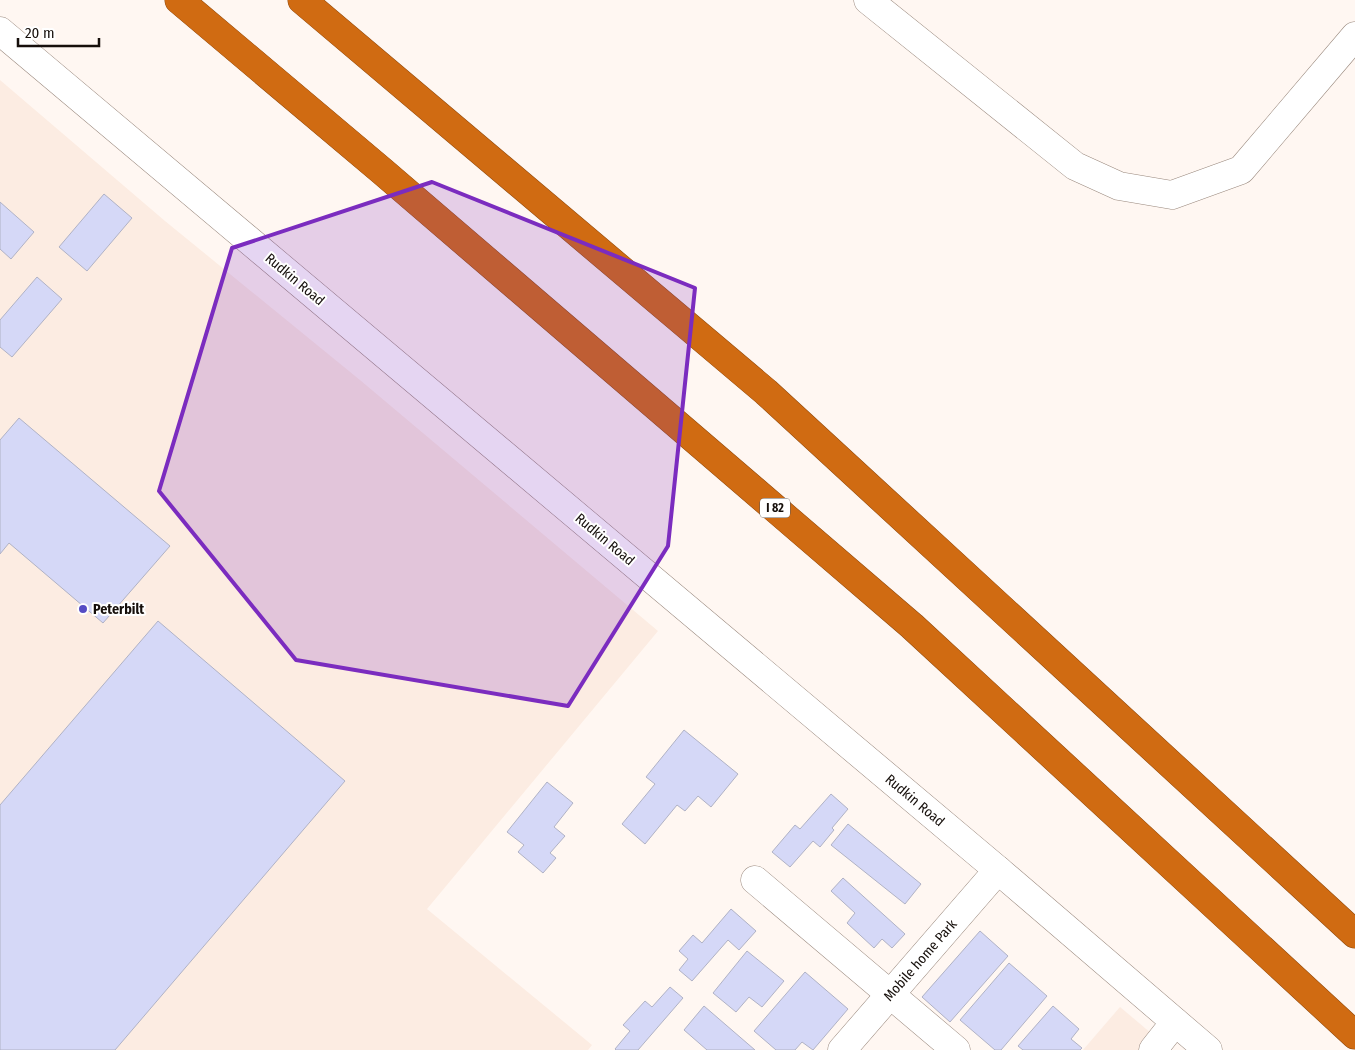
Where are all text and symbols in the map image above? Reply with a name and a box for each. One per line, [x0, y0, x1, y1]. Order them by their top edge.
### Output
scale bar [18, 15, 99, 47]
text: 20 m [25, 24, 55, 42]
street label: Rudkin Road [262, 250, 328, 309]
road number: I 82 [760, 498, 790, 518]
street label: Rudkin Road [572, 510, 638, 569]
place label: Peterbilt [93, 601, 145, 618]
marker: Peterbilt [77, 603, 89, 615]
street label: Rudkin Road [882, 771, 948, 830]
street label: Mobile home Park [880, 916, 961, 1005]

